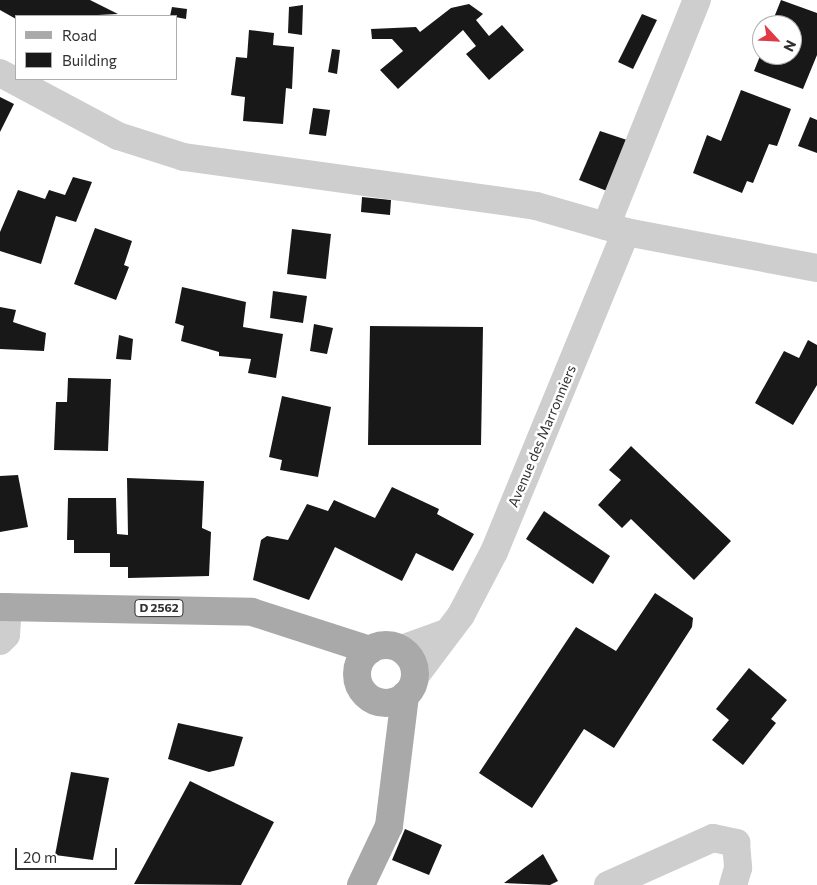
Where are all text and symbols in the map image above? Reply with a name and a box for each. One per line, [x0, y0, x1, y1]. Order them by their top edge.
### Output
legend [15, 15, 178, 80]
north arrow [752, 15, 802, 65]
text: Road [62, 26, 97, 44]
text: N [780, 38, 800, 54]
text: Building [62, 51, 117, 69]
street label: Avenue des Marronniers [504, 363, 580, 509]
road number: D 2562 [134, 598, 184, 618]
scale bar [18, 838, 120, 870]
text: 20 m [23, 848, 57, 866]

